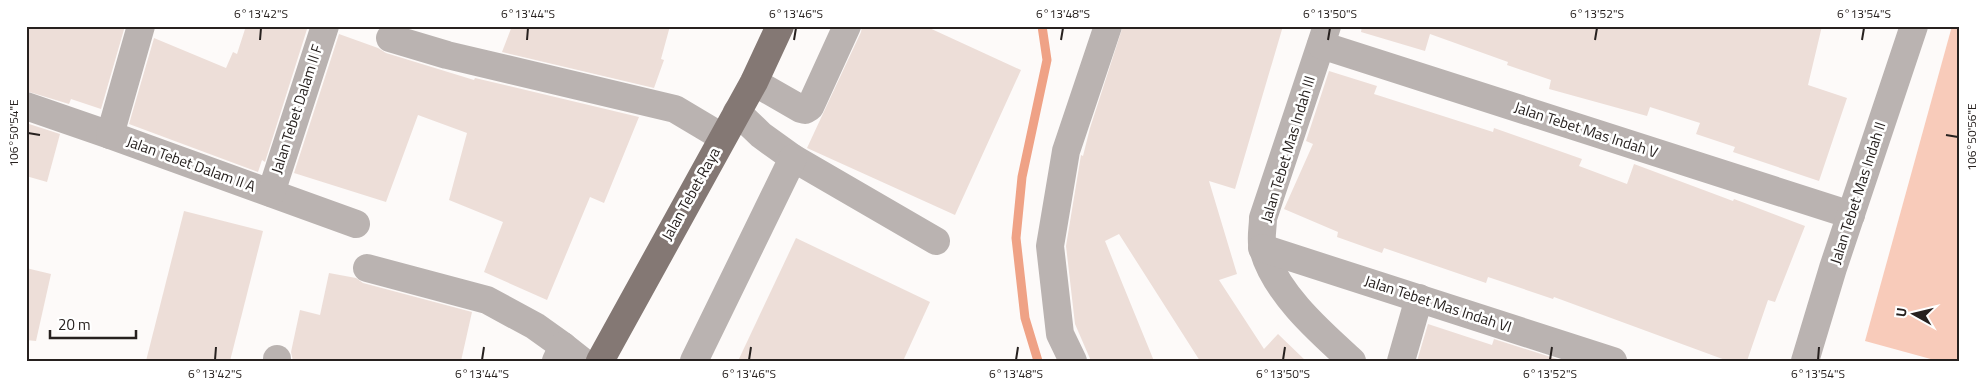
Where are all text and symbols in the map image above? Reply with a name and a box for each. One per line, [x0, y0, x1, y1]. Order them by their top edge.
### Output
text: 6°13'42"S [234, 4, 288, 23]
text: 6°13'44"S [501, 4, 555, 23]
text: 6°13'46"S [769, 4, 823, 23]
text: 6°13'48"S [1036, 4, 1090, 23]
text: 6°13'50"S [1303, 4, 1357, 23]
text: 6°13'52"S [1570, 4, 1624, 23]
text: 6°13'54"S [1837, 4, 1891, 23]
street label: Jalan Tebet Dalam II F [265, 41, 328, 177]
street label: Jalan Tebet Mas Indah III [1254, 73, 1321, 225]
street label: Jalan Tebet Mas Indah V [1511, 95, 1661, 164]
text: 106°50'54"E [4, 99, 23, 167]
text: 106°50'56"E [1962, 103, 1981, 171]
street label: Jalan Tebet Mas Indah II [1824, 119, 1891, 267]
street label: Jalan Tebet Dalam II A [123, 129, 259, 198]
street label: Jalan Tebet Raya [655, 142, 726, 245]
street label: Jalan Tebet Mas Indah VI [1362, 269, 1515, 338]
north arrow [1888, 290, 1938, 340]
text: U [1890, 306, 1912, 318]
scale bar [50, 307, 136, 339]
text: 20 m [58, 313, 91, 336]
text: 6°13'42"S [188, 364, 242, 383]
text: 6°13'44"S [455, 364, 509, 383]
text: 6°13'46"S [722, 364, 776, 383]
text: 6°13'48"S [989, 364, 1043, 383]
text: 6°13'50"S [1256, 364, 1310, 383]
text: 6°13'52"S [1523, 364, 1577, 383]
text: 6°13'54"S [1791, 364, 1845, 383]

